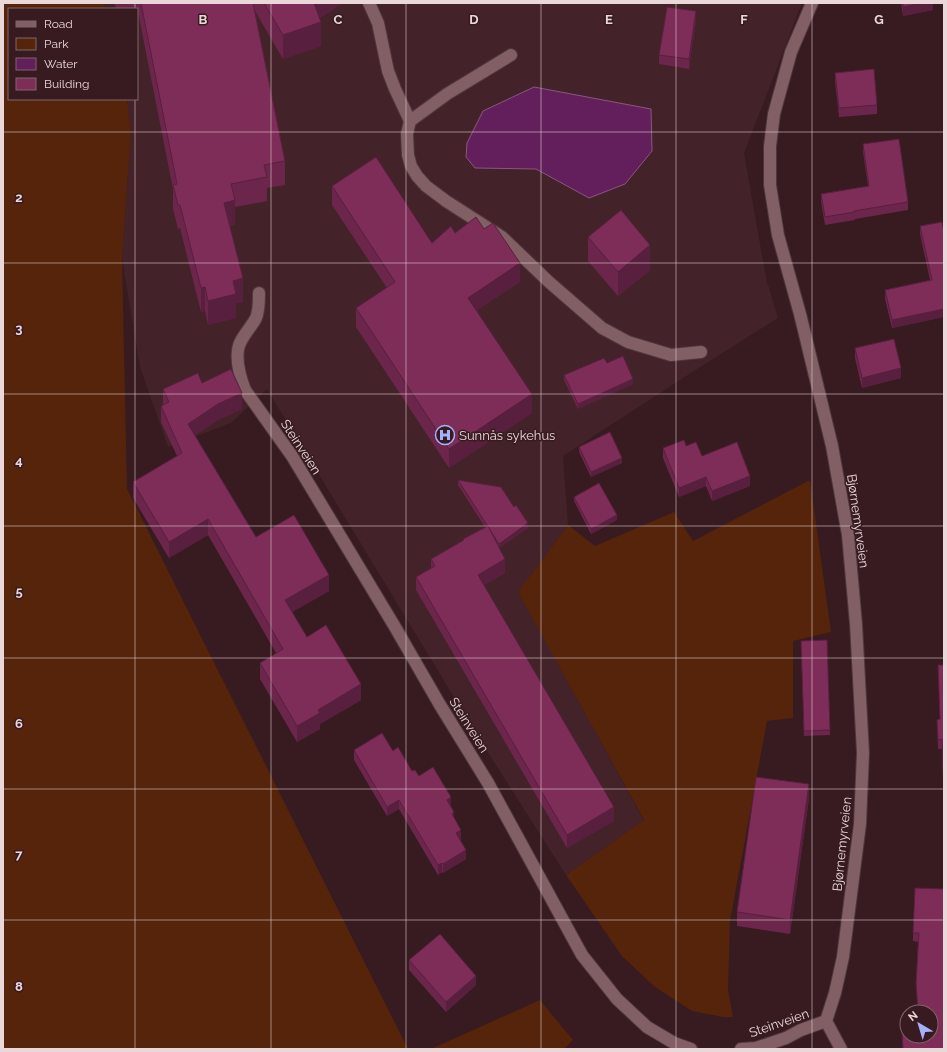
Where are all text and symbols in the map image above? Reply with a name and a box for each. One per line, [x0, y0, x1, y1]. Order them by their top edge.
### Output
legend [8, 8, 138, 100]
text: B [199, 12, 208, 27]
text: C [334, 12, 343, 27]
text: D [469, 12, 479, 27]
text: E [605, 12, 613, 27]
text: F [740, 12, 748, 27]
text: G [874, 12, 884, 27]
text: Road [44, 17, 73, 31]
text: Park [44, 37, 69, 51]
text: Water [44, 57, 78, 71]
text: Building [44, 77, 90, 91]
text: 2 [15, 190, 23, 205]
text: 3 [15, 321, 23, 336]
street label: Steinveien [278, 417, 324, 477]
hospital icon: Sunnås sykehus [434, 424, 456, 446]
place label: Sunnås sykehus [459, 428, 555, 443]
text: 4 [15, 453, 23, 468]
street label: Bjørnemyrveien [844, 473, 872, 569]
text: 5 [15, 584, 23, 599]
street label: Steinveien [446, 695, 492, 755]
text: 6 [15, 716, 23, 731]
street label: Bjørnemyrveien [830, 796, 854, 892]
text: 7 [15, 847, 23, 862]
text: 8 [15, 979, 23, 994]
north arrow [899, 1004, 939, 1044]
street label: Steinveien [747, 1006, 811, 1040]
text: N [906, 1009, 920, 1024]

